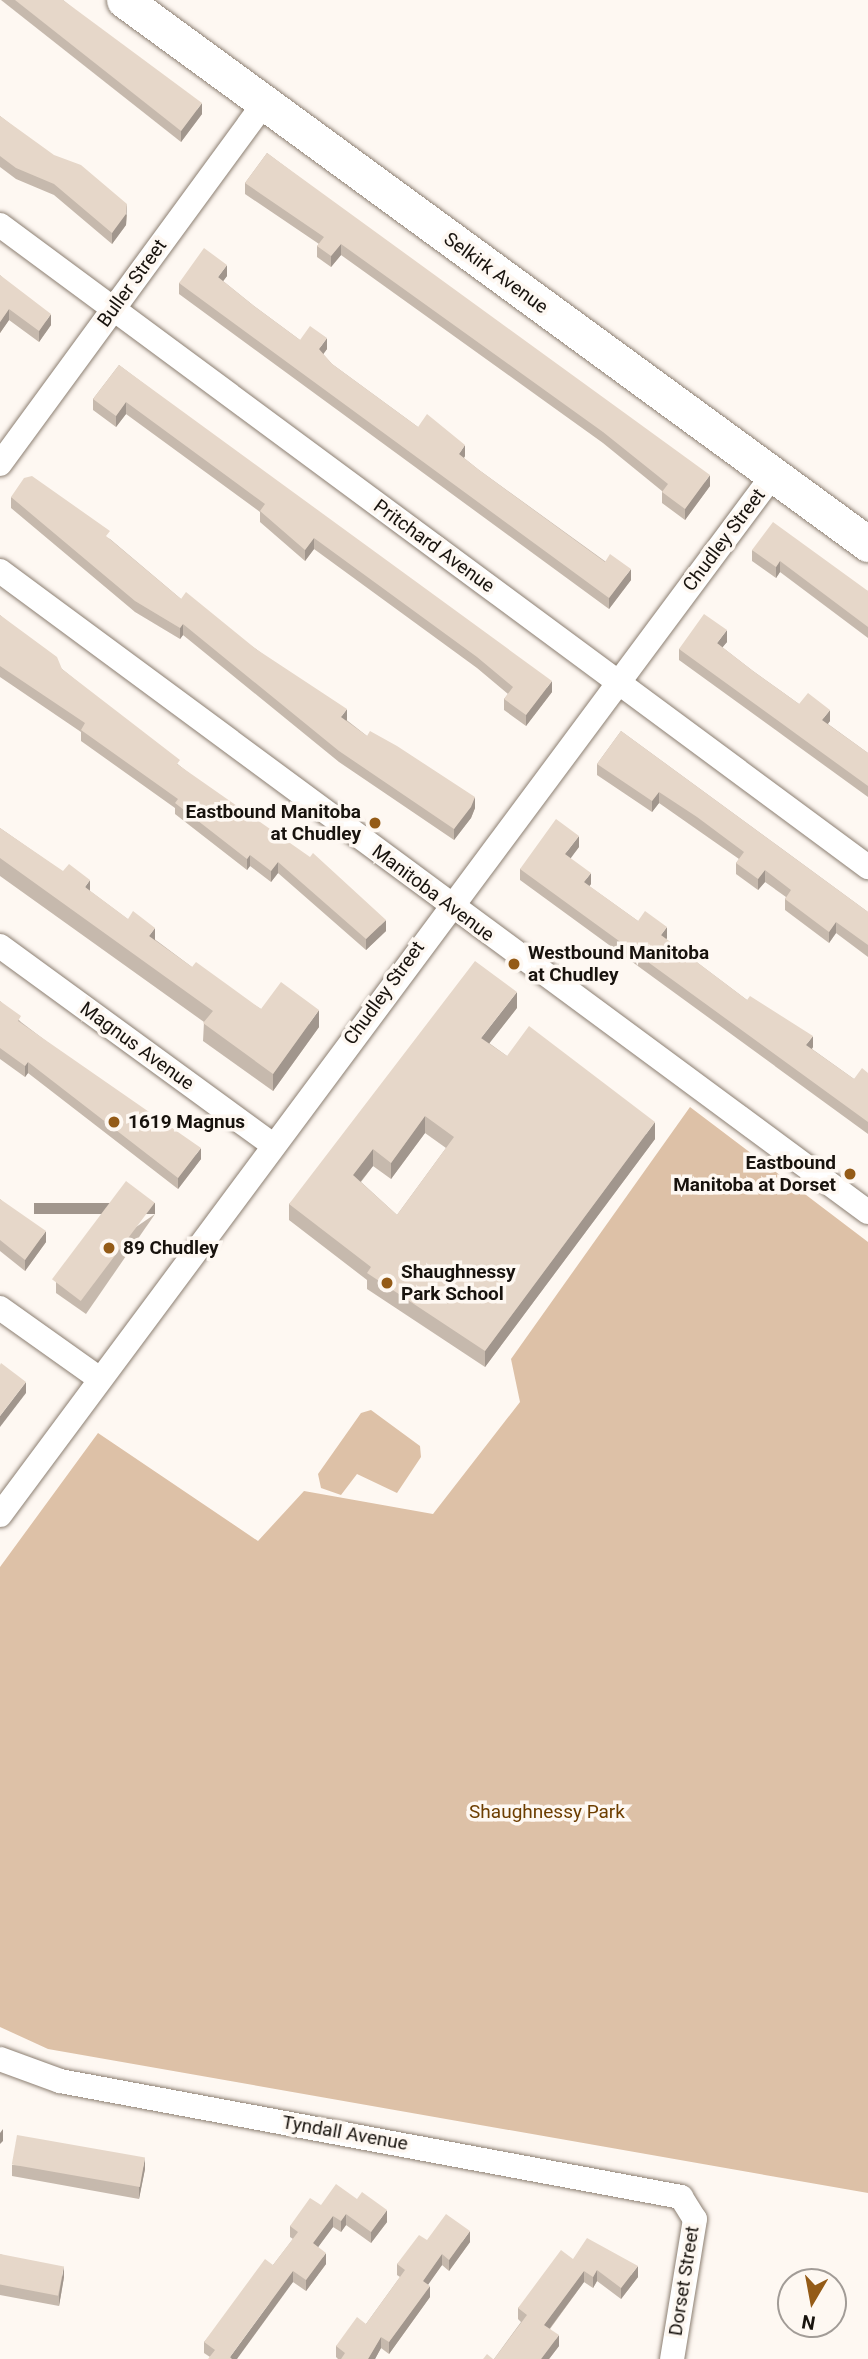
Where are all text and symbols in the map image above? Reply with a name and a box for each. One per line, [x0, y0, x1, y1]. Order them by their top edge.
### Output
street label: Selkirk Avenue [439, 228, 553, 318]
street label: Buller Street [93, 235, 171, 331]
street label: Chudley Street [678, 484, 770, 596]
street label: Pritchard Avenue [369, 495, 499, 597]
place label: Eastbound Manitoba at Chudley [186, 801, 361, 845]
marker: Eastbound Manitoba at Chudley [367, 815, 383, 831]
street label: Manitoba Avenue [368, 840, 498, 946]
street label: Chudley Street [339, 937, 429, 1049]
place label: Westbound Manitoba at Chudley [528, 942, 709, 986]
marker: Westbound Manitoba at Chudley [506, 956, 522, 972]
street label: Magnus Avenue [76, 997, 198, 1095]
place label: 1619 Magnus [128, 1111, 245, 1133]
marker: 1619 Magnus [106, 1114, 122, 1130]
place label: Eastbound Manitoba at Dorset [673, 1152, 836, 1196]
marker: Eastbound Manitoba at Dorset [842, 1166, 858, 1182]
place label: 89 Chudley [123, 1237, 219, 1259]
marker: 89 Chudley [101, 1240, 117, 1256]
place label: Shaughnessy Park School [401, 1261, 516, 1305]
marker: Shaughnessy Park School [379, 1275, 395, 1291]
park label: Shaughnessy Park [469, 1801, 625, 1823]
street label: Tyndall Avenue [280, 2111, 410, 2155]
street label: Dorset Street [664, 2225, 704, 2337]
north arrow [777, 2268, 847, 2338]
text: N [800, 2310, 817, 2335]

